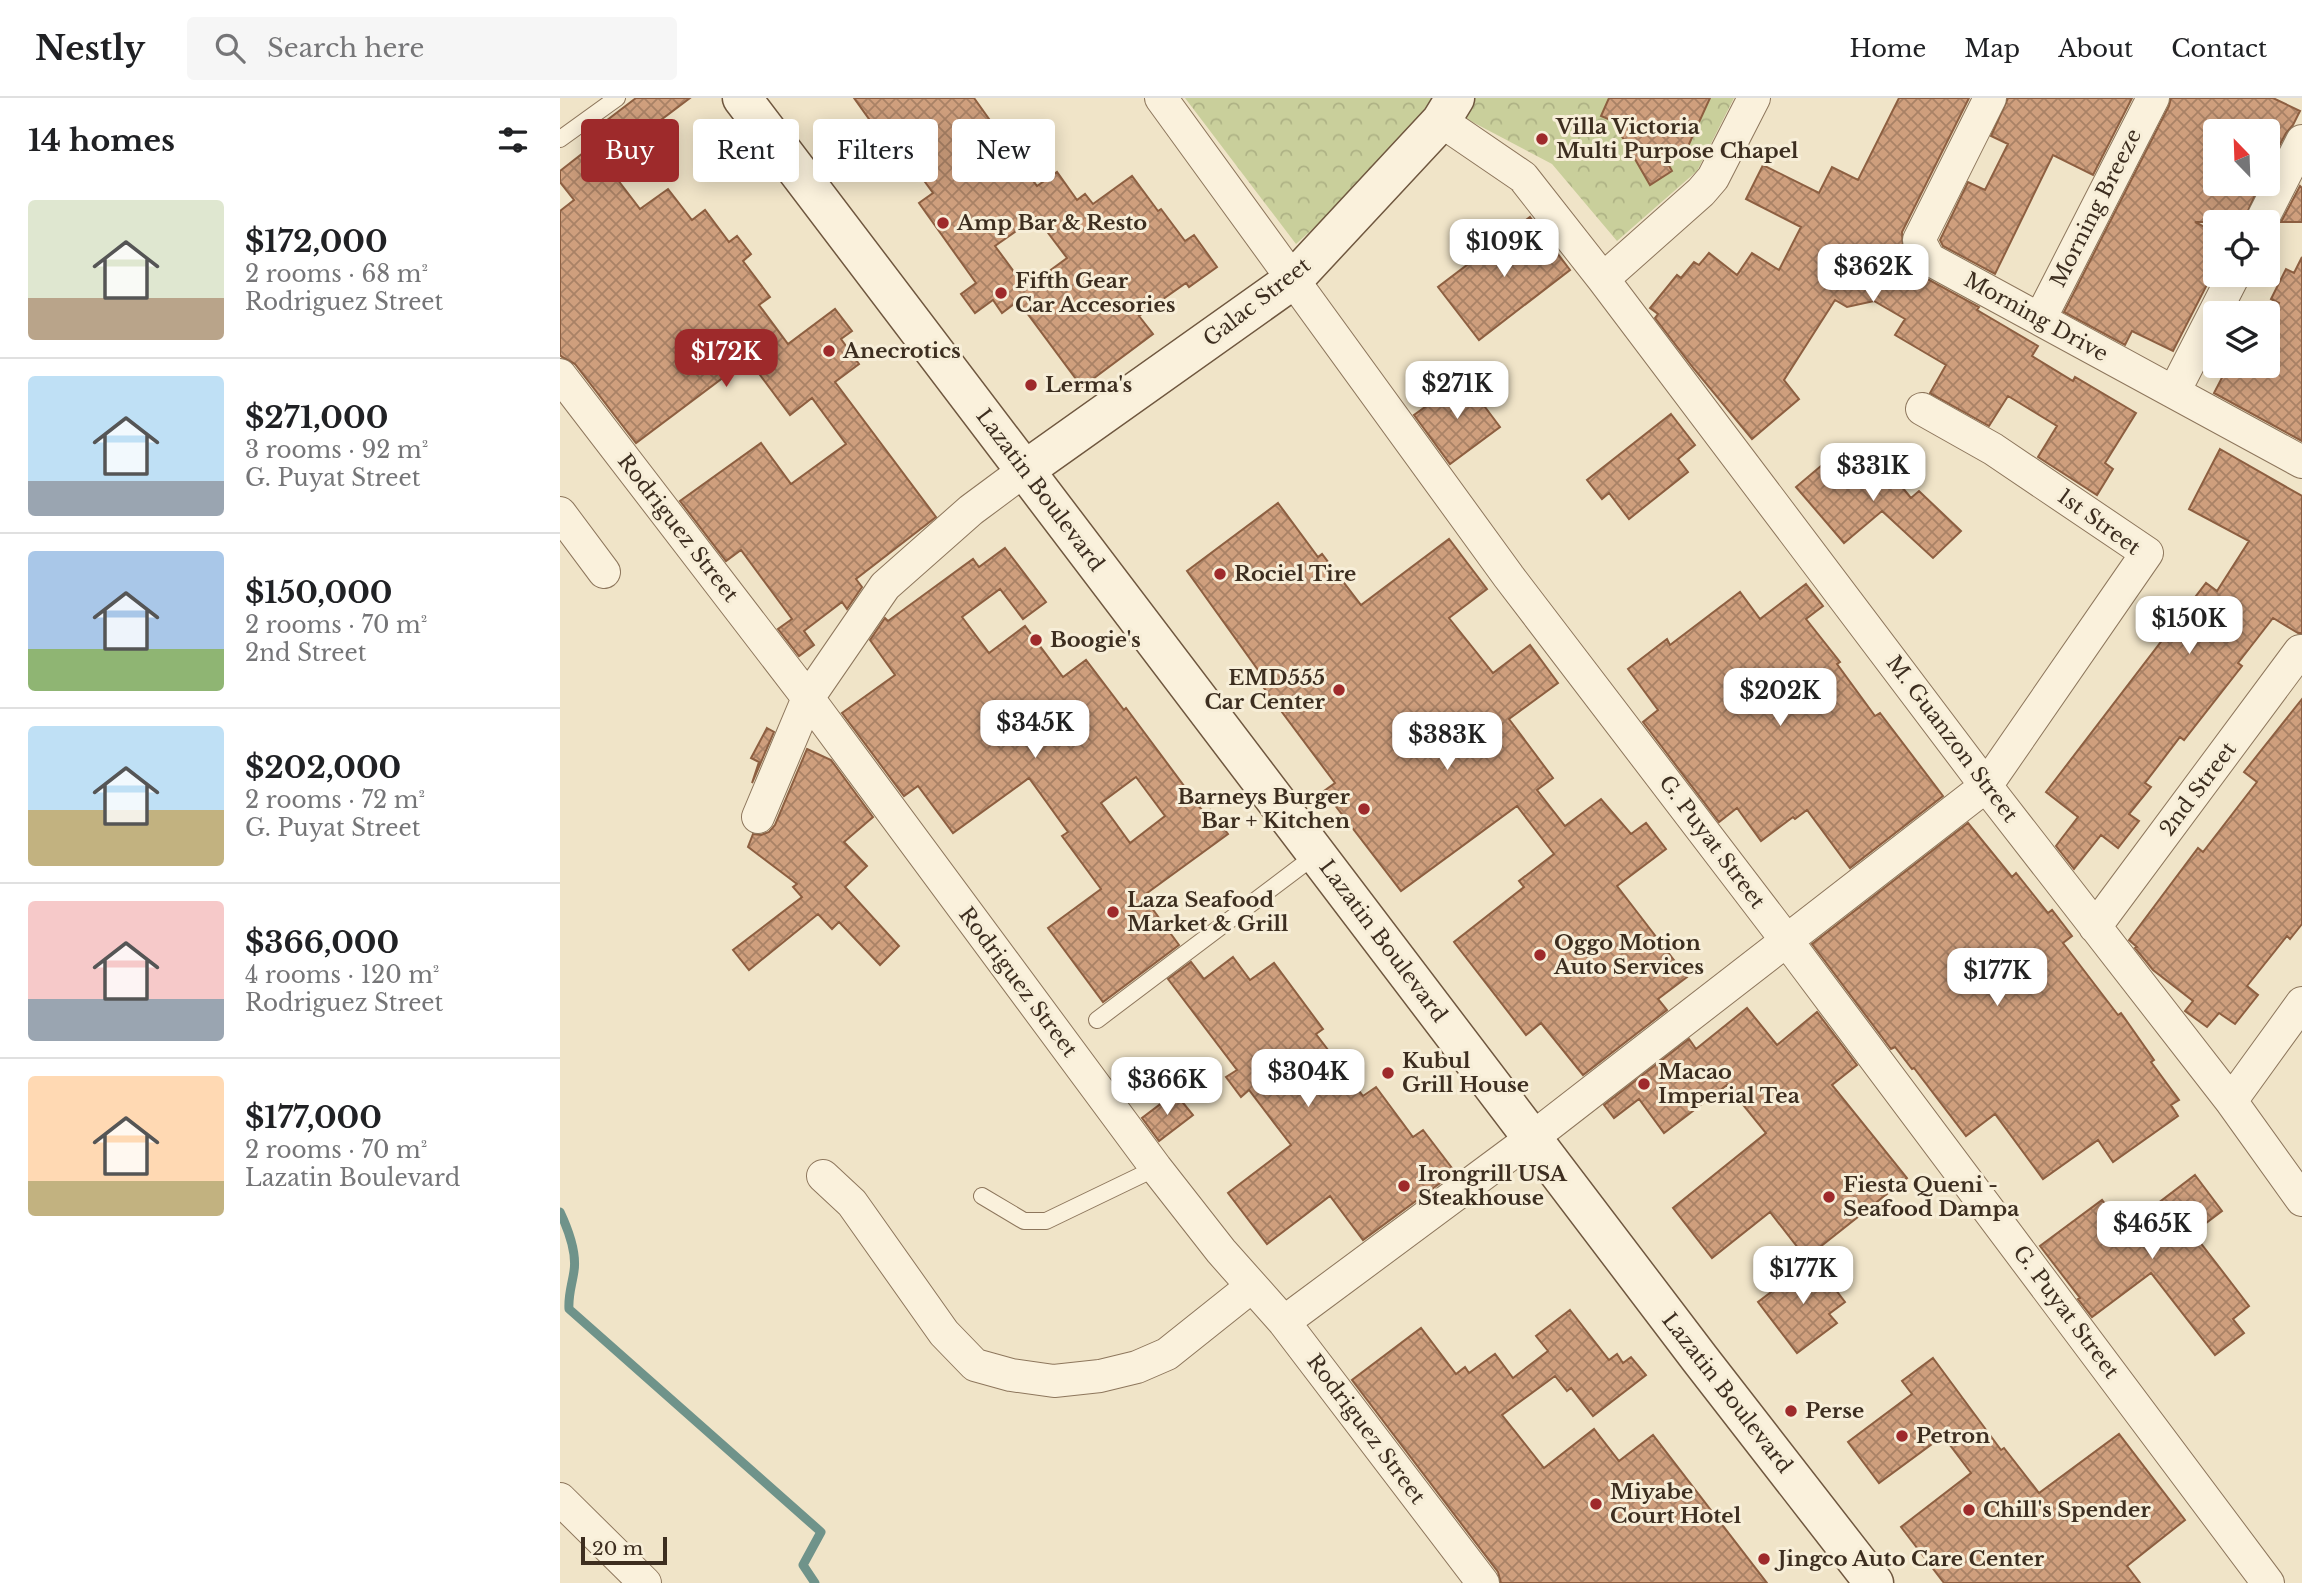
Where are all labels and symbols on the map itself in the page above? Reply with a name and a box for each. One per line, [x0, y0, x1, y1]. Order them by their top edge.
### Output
place label: Villa Victoria Multi Purpose Chapel [1555, 114, 1799, 164]
north arrow [2203, 119, 2280, 196]
street label: Morning Breeze [2045, 124, 2147, 292]
marker: Villa Victoria Multi Purpose Chapel [1534, 131, 1550, 147]
place label: Amp Bar & Resto [956, 210, 1147, 236]
marker: Amp Bar & Resto [935, 215, 951, 231]
pin: $109K [1455, 220, 1553, 279]
pin: $362K [1824, 244, 1922, 304]
street label: Galac Street [1198, 252, 1316, 352]
street label: Morning Drive [1959, 267, 2113, 367]
place label: Fifth Gear Car Accesories [1015, 268, 1176, 318]
marker: Fifth Gear Car Accesories [993, 285, 1009, 301]
pin: $172K [677, 330, 775, 389]
place label: Anecrotics [842, 338, 961, 364]
marker: Anecrotics [821, 343, 837, 359]
pin: $271K [1408, 362, 1506, 421]
place label: Lerma's [1045, 372, 1133, 398]
marker: Lerma's [1023, 377, 1039, 393]
street label: Lazatin Boulevard [970, 404, 1110, 576]
pin: $331K [1824, 444, 1922, 503]
street label: Rodriguez Street [612, 449, 744, 607]
street label: 1st Street [2053, 483, 2146, 561]
place label: Rociel Tire [1234, 561, 1356, 587]
marker: Rociel Tire [1212, 566, 1228, 582]
pin: $150K [2140, 596, 2238, 656]
place label: Boogie's [1050, 627, 1141, 653]
marker: Boogie's [1028, 632, 1044, 648]
street label: M. Guanzon Street [1881, 651, 2023, 828]
place label: EMD555 Car Center [1204, 665, 1326, 715]
pin: $202K [1731, 668, 1829, 728]
marker: EMD555 Car Center [1331, 682, 1347, 698]
pin: $345K [986, 700, 1084, 760]
pin: $383K [1398, 712, 1496, 772]
street label: 2nd Street [2154, 737, 2242, 841]
street label: G. Puyat Street [1653, 770, 1771, 914]
place label: Barneys Burger Bar + Kitchen [1177, 784, 1351, 834]
marker: Barneys Burger Bar + Kitchen [1356, 801, 1372, 817]
street label: Lazatin Boulevard [1313, 855, 1453, 1027]
place label: Laza Seafood Market & Grill [1127, 887, 1289, 937]
street label: Rodriguez Street [953, 902, 1083, 1062]
marker: Laza Seafood Market & Grill [1105, 904, 1121, 920]
place label: Oggo Motion Auto Services [1553, 930, 1704, 980]
marker: Oggo Motion Auto Services [1532, 947, 1548, 963]
pin: $177K [1948, 948, 2046, 1008]
place label: Kubul Grill House [1402, 1048, 1529, 1098]
pin: $304K [1259, 1049, 1357, 1109]
pin: $366K [1118, 1058, 1216, 1117]
place label: Macao Imperial Tea [1658, 1059, 1800, 1109]
marker: Kubul Grill House [1380, 1065, 1396, 1081]
marker: Macao Imperial Tea [1636, 1076, 1652, 1092]
place label: Irongrill USA Steakhouse [1418, 1161, 1568, 1211]
place label: Fiesta Queni - Seafood Dampa [1843, 1172, 2019, 1222]
marker: Irongrill USA Steakhouse [1396, 1178, 1412, 1194]
marker: Fiesta Queni - Seafood Dampa [1821, 1189, 1837, 1205]
pin: $465K [2103, 1202, 2201, 1261]
street label: G. Puyat Street [2007, 1240, 2125, 1384]
pin: $177K [1754, 1246, 1852, 1306]
street label: Lazatin Boulevard [1656, 1308, 1798, 1478]
street label: Rodriguez Street [1301, 1349, 1431, 1509]
place label: Perse [1805, 1398, 1864, 1424]
marker: Perse [1783, 1403, 1799, 1419]
place label: Petron [1916, 1423, 1990, 1449]
marker: Petron [1894, 1428, 1910, 1444]
place label: Miyabe Court Hotel [1610, 1479, 1742, 1529]
marker: Miyabe Court Hotel [1588, 1496, 1604, 1512]
place label: Chill's Spender [1983, 1497, 2151, 1523]
marker: Chill's Spender [1961, 1502, 1977, 1518]
scale bar [581, 1534, 667, 1566]
place label: Jingco Auto Care Center [1774, 1546, 2045, 1572]
marker: Jingco Auto Care Center [1756, 1551, 1772, 1567]

